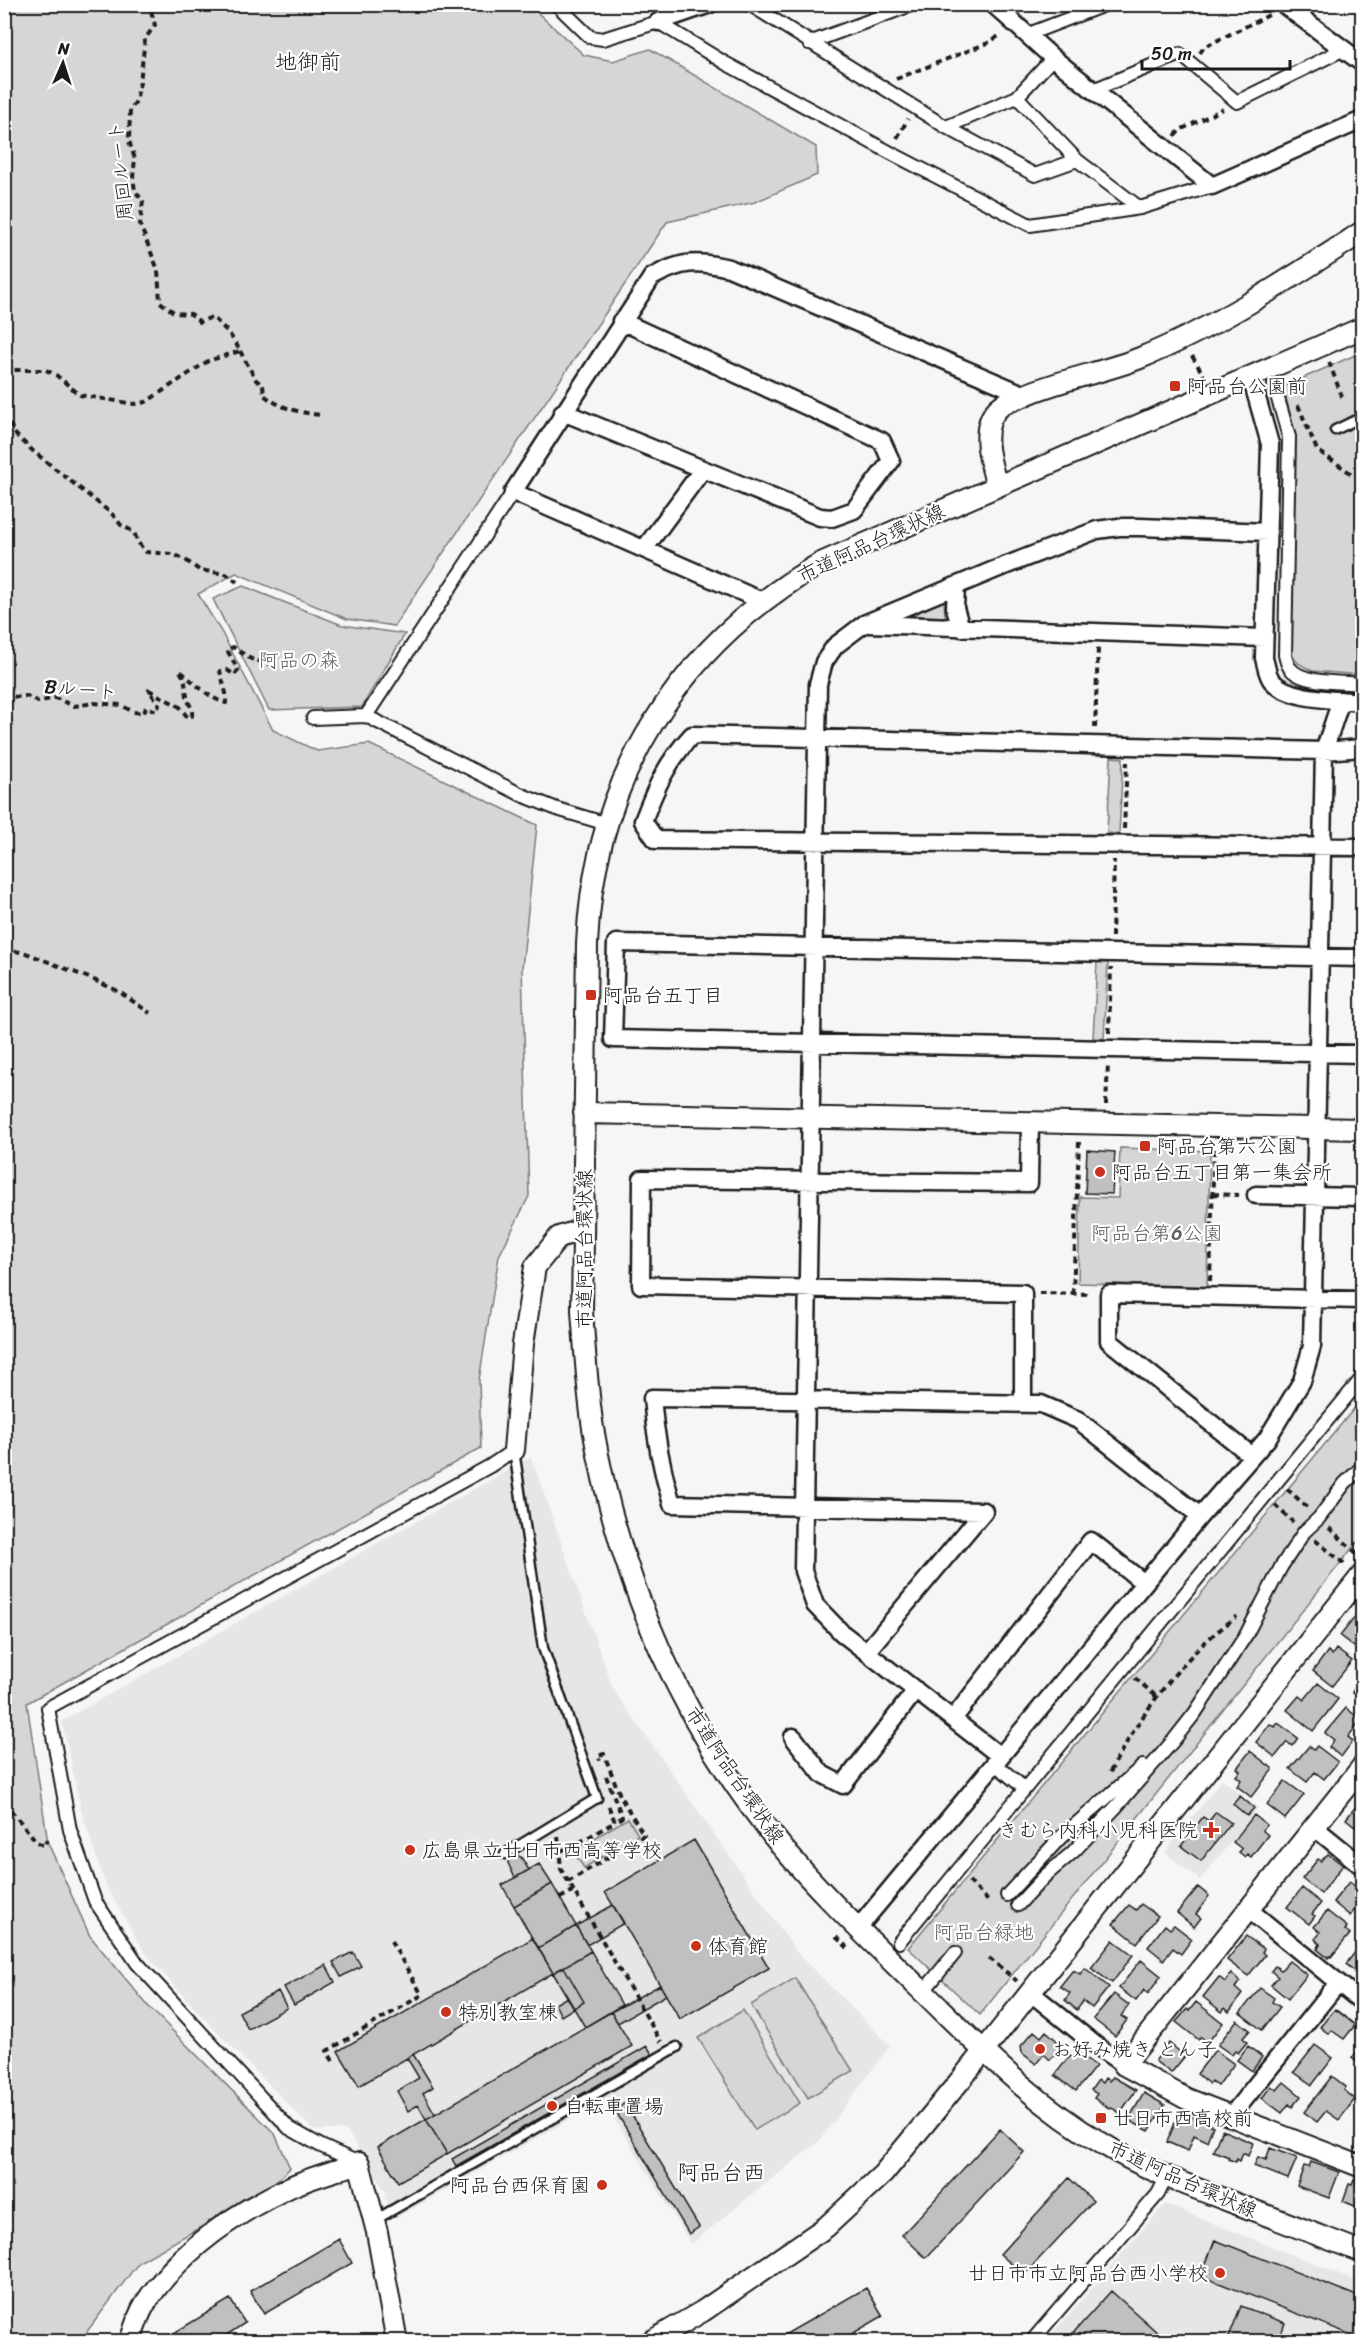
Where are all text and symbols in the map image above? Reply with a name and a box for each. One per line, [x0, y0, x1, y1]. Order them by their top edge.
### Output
north arrow [33, 33, 93, 93]
scale bar [1142, 33, 1290, 71]
text: N [56, 34, 71, 63]
text: 50 m [1151, 38, 1192, 70]
district label: 地御前 [275, 42, 341, 81]
street label: 周回ルート [98, 119, 143, 223]
place label: 阿品台公園前 [1187, 369, 1307, 404]
marker: 阿品台公園前 [1168, 379, 1182, 393]
street label: 市道阿品台環状線 [791, 494, 951, 593]
park label: 阿品の森 [259, 643, 339, 678]
street label: Bルート [43, 669, 119, 710]
place label: 阿品台五丁目 [603, 978, 723, 1013]
marker: 阿品台五丁目 [584, 988, 598, 1002]
place label: 阿品台第六公園 [1157, 1129, 1297, 1164]
marker: 阿品台第六公園 [1138, 1139, 1152, 1153]
place label: 阿品台五丁目第一集会所 [1112, 1155, 1332, 1190]
marker: 阿品台五丁目第一集会所 [1093, 1165, 1107, 1179]
street label: 市道阿品台環状線 [567, 1169, 602, 1329]
park label: 阿品台第6公園 [1091, 1216, 1223, 1251]
street label: 市道阿品台環状線 [675, 1699, 794, 1851]
place label: きむら内科小児科医院 [998, 1813, 1198, 1848]
marker: きむら内科小児科医院 [1202, 1821, 1220, 1839]
place label: 広島県立廿日市西高等学校 [422, 1833, 662, 1868]
marker: 広島県立廿日市西高等学校 [403, 1843, 417, 1857]
park label: 阿品台緑地 [934, 1915, 1034, 1950]
place label: 体育館 [708, 1929, 768, 1964]
marker: 体育館 [689, 1939, 703, 1953]
place label: 特別教室棟 [458, 1995, 558, 2030]
marker: 特別教室棟 [439, 2005, 453, 2019]
place label: お好み焼き とん子 [1052, 2032, 1217, 2067]
marker: お好み焼き とん子 [1033, 2042, 1047, 2056]
place label: 自転車置場 [564, 2089, 664, 2124]
marker: 自転車置場 [545, 2099, 559, 2113]
place label: 廿日市西高校前 [1113, 2101, 1253, 2136]
marker: 廿日市西高校前 [1094, 2111, 1108, 2125]
street label: 市道阿品台環状線 [1103, 2131, 1263, 2228]
district label: 阿品台西 [677, 2153, 765, 2192]
place label: 阿品台西保育園 [450, 2168, 590, 2203]
marker: 阿品台西保育園 [595, 2178, 609, 2192]
place label: 廿日市市立阿品台西小学校 [968, 2256, 1208, 2291]
marker: 廿日市市立阿品台西小学校 [1213, 2266, 1227, 2280]

